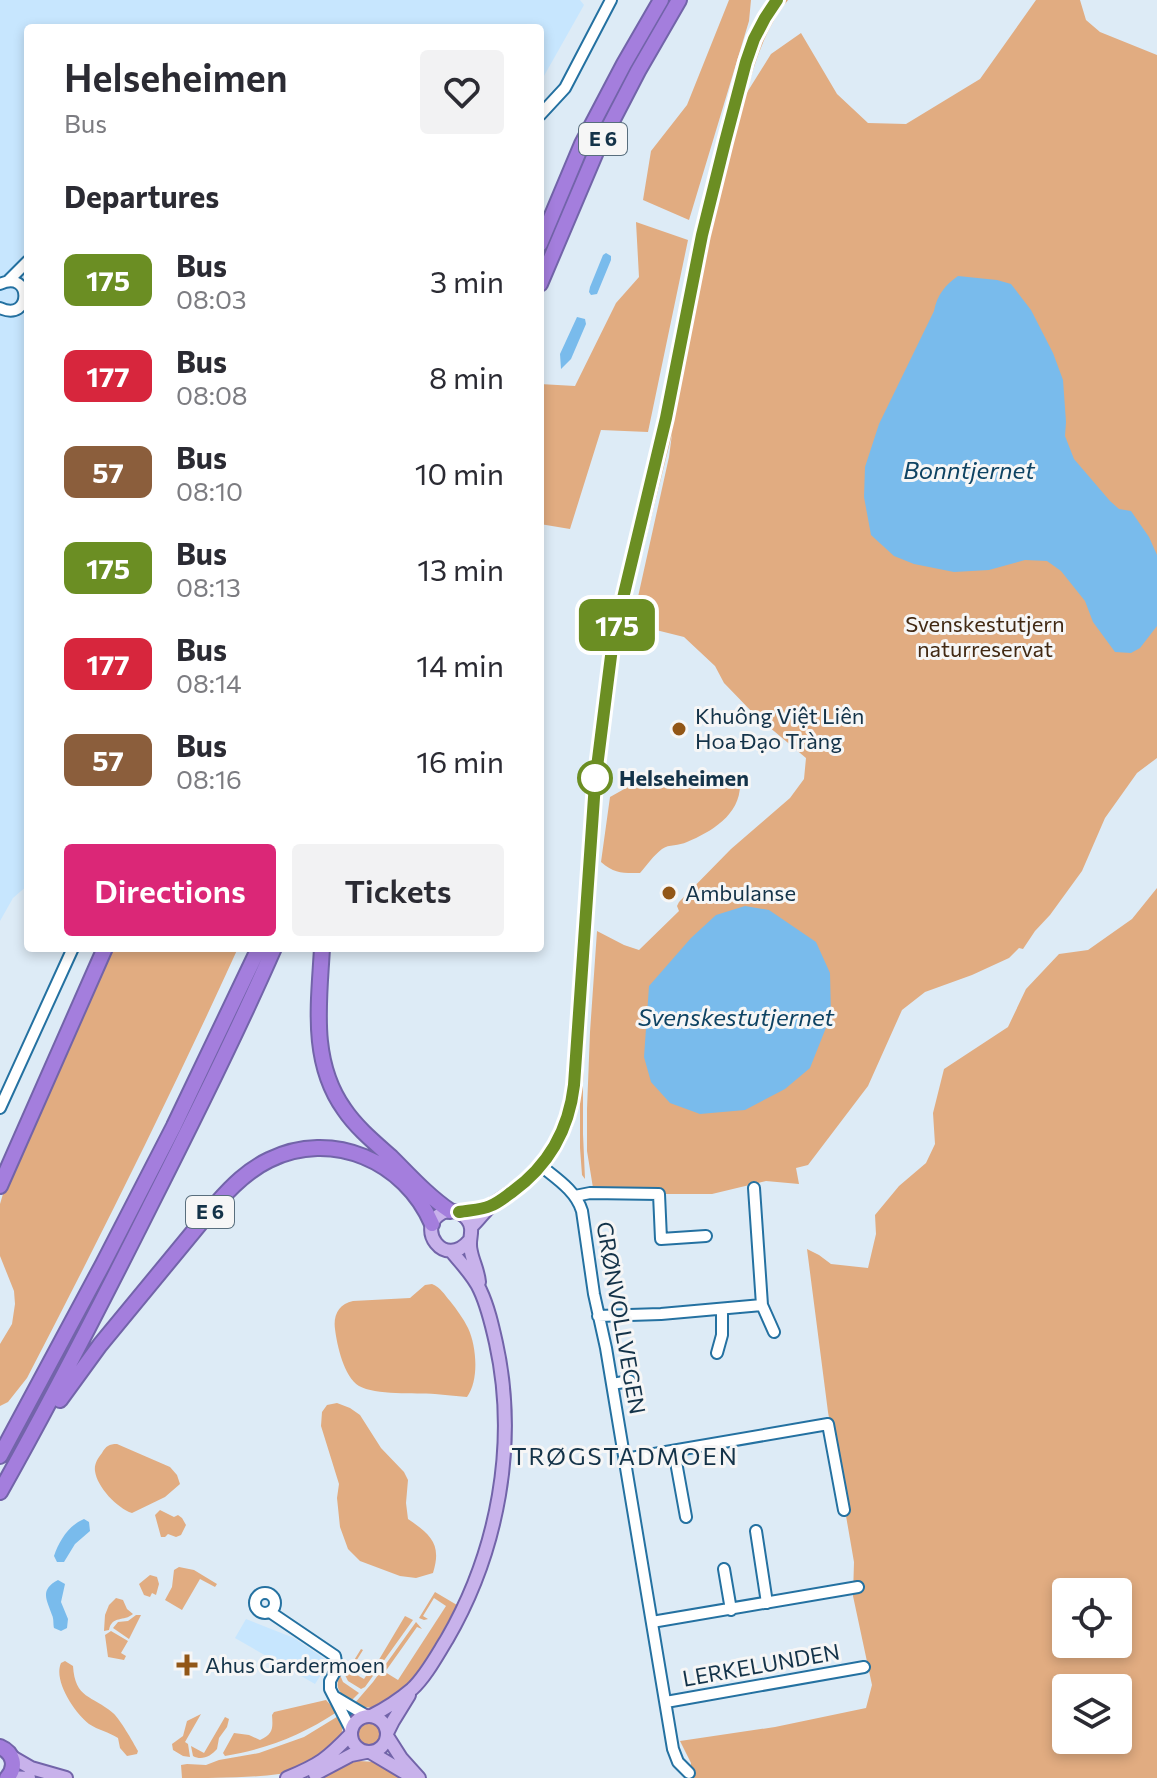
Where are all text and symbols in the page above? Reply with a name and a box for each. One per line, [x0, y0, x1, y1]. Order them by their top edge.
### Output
button: heart [420, 50, 504, 134]
text: Helseheimen [64, 53, 288, 100]
text: Bus [64, 107, 107, 138]
road number: E 6 [579, 123, 627, 155]
text: Departures [64, 177, 219, 214]
text: Bus [176, 246, 227, 283]
text: 3 min [430, 262, 504, 299]
text: 175 [86, 263, 130, 297]
text: 08:03 [176, 283, 247, 314]
text: Bus [176, 342, 227, 379]
text: 8 min [429, 358, 504, 395]
text: 177 [86, 359, 130, 393]
text: 08:08 [176, 379, 248, 410]
text: Bus [176, 438, 227, 475]
text: 10 min [415, 454, 504, 491]
text: 57 [92, 455, 124, 489]
water label: Bonntjernet [903, 455, 1036, 484]
text: 08:10 [176, 475, 243, 506]
text: Bus [176, 534, 227, 571]
text: 13 min [417, 550, 504, 587]
text: 175 [86, 551, 130, 585]
text: 08:13 [176, 571, 241, 602]
line badge: 175 [571, 599, 663, 651]
text: 175 [595, 608, 639, 642]
park label: Svenskestutjern naturreservat [905, 610, 1065, 662]
text: Bus [176, 630, 227, 667]
text: 14 min [416, 646, 504, 683]
text: 177 [86, 647, 130, 681]
text: 08:14 [176, 667, 242, 698]
place label: Khuông Việt Liên Hoa Đạo Tràng [695, 702, 864, 754]
marker: Khuông Việt Liên Hoa Đạo Tràng [670, 720, 688, 738]
text: Bus [176, 726, 227, 763]
text: 16 min [416, 742, 504, 779]
text: 57 [92, 743, 124, 777]
marker: Helseheimen [578, 761, 612, 795]
text: 08:16 [176, 763, 242, 794]
place label: Helseheimen [619, 764, 749, 791]
button: Directions [64, 844, 276, 936]
button: Tickets [292, 844, 504, 936]
place label: Ambulanse [685, 879, 796, 906]
marker: Ambulanse [660, 884, 678, 902]
water label: Svenskestutjernet [638, 1002, 835, 1031]
road number: E 6 [186, 1196, 234, 1228]
street label: GRØNVOLLVEGEN [591, 1220, 652, 1416]
district label: TRØGSTADMOEN [511, 1441, 739, 1470]
map controls [1052, 1578, 1132, 1754]
button: locate [1052, 1578, 1132, 1658]
street label: LERKELUNDEN [680, 1637, 842, 1692]
place label: Ahus Gardermoen [205, 1651, 385, 1678]
marker: Ahus Gardermoen [176, 1654, 198, 1676]
button: layers [1052, 1674, 1132, 1754]

